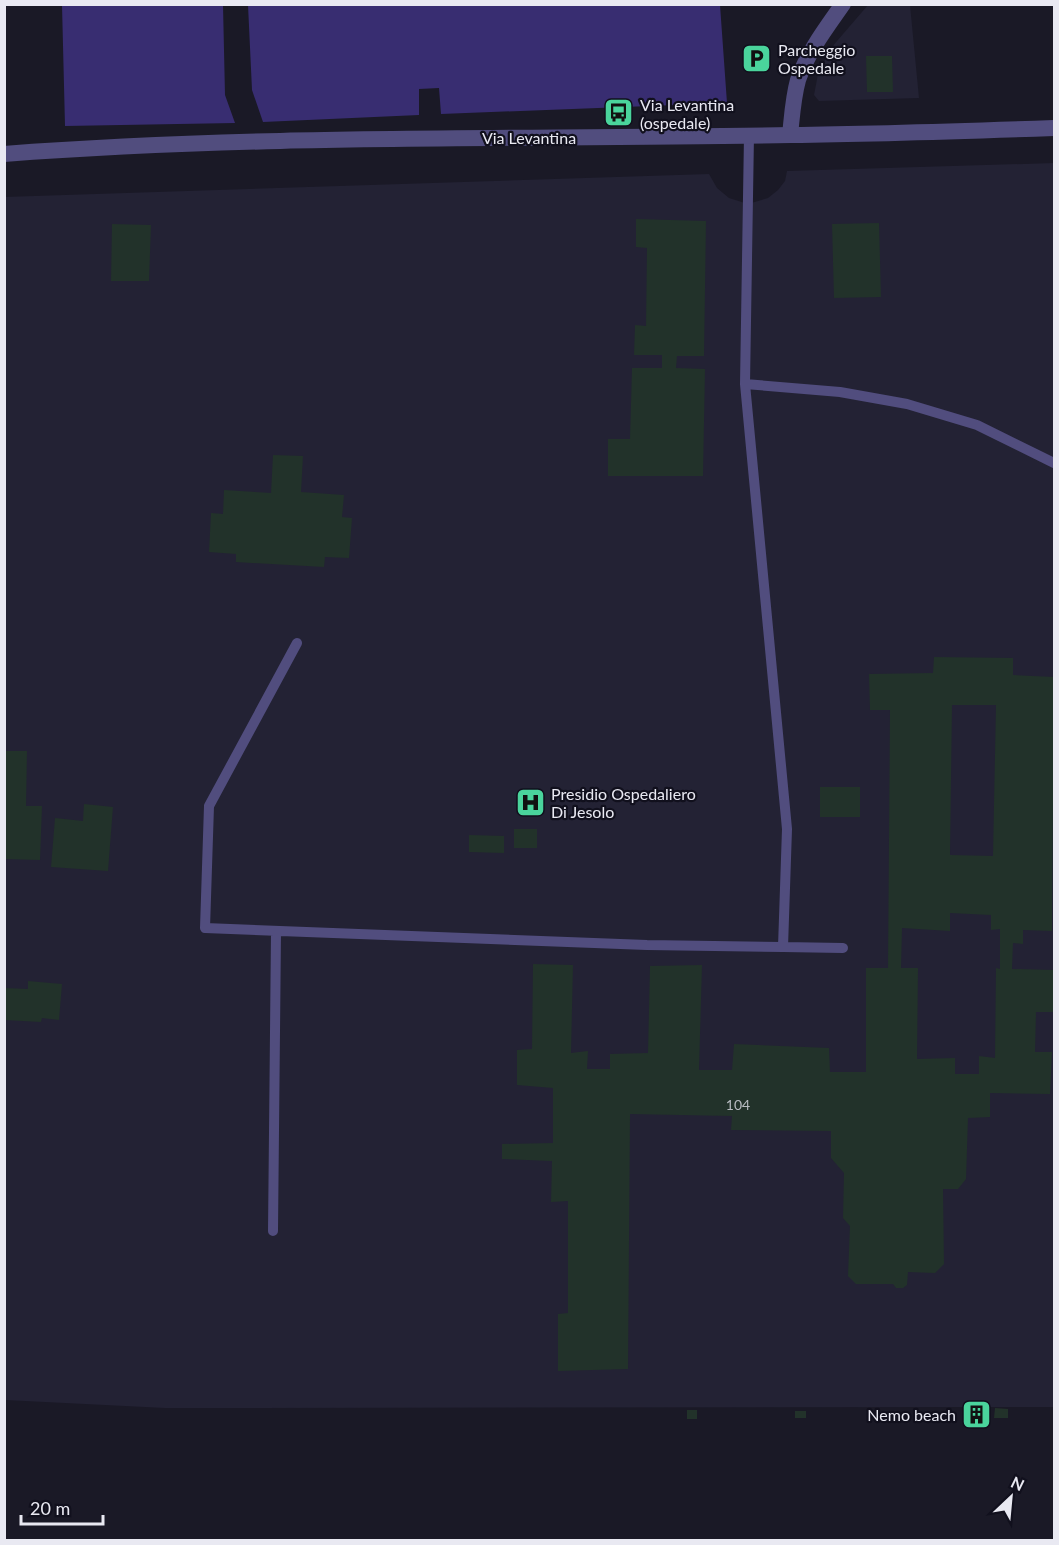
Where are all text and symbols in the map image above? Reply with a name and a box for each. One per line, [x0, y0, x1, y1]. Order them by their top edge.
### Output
place label: Parcheggio Ospedale [778, 40, 855, 77]
parking icon: Parcheggio Ospedale [741, 42, 773, 74]
place label: Via Levantina (ospedale) [640, 95, 734, 132]
bus stop icon: Via Levantina (ospedale) [603, 97, 635, 129]
street label: Via Levantina [482, 128, 576, 147]
place label: Presidio Ospedaliero Di Jesolo [551, 784, 696, 821]
hospital icon: Presidio Ospedaliero Di Jesolo [514, 786, 546, 818]
house number: 104 [726, 1096, 750, 1113]
building icon: Nemo beach [961, 1398, 993, 1430]
place label: Nemo beach [867, 1405, 956, 1424]
north arrow [981, 1467, 1041, 1527]
text: N [1008, 1472, 1027, 1494]
scale bar [21, 1488, 104, 1526]
text: 20 m [30, 1497, 70, 1519]

